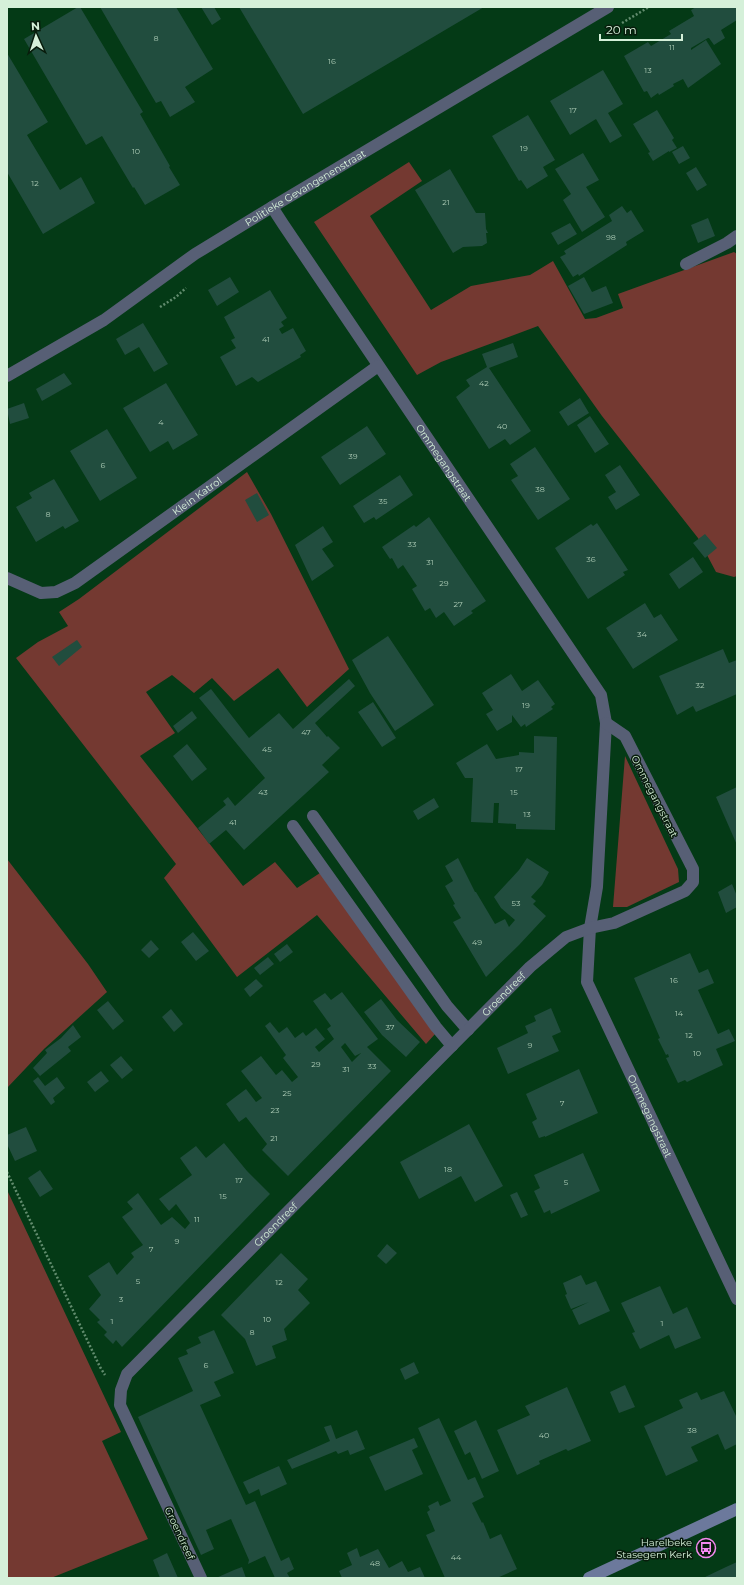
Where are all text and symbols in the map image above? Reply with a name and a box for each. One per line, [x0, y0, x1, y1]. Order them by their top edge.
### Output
north arrow [16, 16, 56, 56]
scale bar [600, 16, 682, 42]
text: N [31, 19, 40, 33]
text: 20 m [606, 22, 637, 37]
house number: 8 [153, 33, 159, 43]
house number: 11 [669, 42, 675, 52]
house number: 16 [328, 56, 336, 66]
house number: 13 [644, 65, 652, 75]
house number: 17 [569, 105, 577, 115]
house number: 19 [520, 143, 528, 153]
house number: 10 [132, 146, 140, 156]
street label: Politieke Gevangenenstraat [243, 147, 368, 229]
house number: 12 [31, 178, 39, 188]
house number: 21 [442, 197, 450, 207]
house number: 98 [606, 232, 616, 242]
house number: 41 [262, 334, 270, 344]
house number: 42 [479, 378, 489, 388]
house number: 4 [158, 417, 164, 427]
house number: 40 [497, 421, 507, 431]
street label: Ommegangstraat [413, 422, 474, 504]
house number: 39 [348, 451, 358, 461]
house number: 6 [101, 460, 106, 470]
street label: Klein Katrol [170, 474, 224, 518]
house number: 38 [535, 484, 545, 494]
house number: 35 [379, 496, 388, 506]
house number: 8 [45, 509, 51, 519]
house number: 33 [408, 539, 417, 549]
house number: 36 [586, 554, 596, 564]
house number: 31 [426, 557, 434, 567]
house number: 29 [439, 578, 449, 588]
house number: 27 [453, 599, 463, 609]
house number: 34 [637, 629, 648, 639]
house number: 32 [695, 680, 705, 690]
house number: 19 [522, 700, 530, 710]
house number: 47 [301, 727, 311, 737]
house number: 45 [262, 744, 272, 754]
street label: Ommegangstraat [628, 753, 681, 839]
house number: 17 [515, 764, 523, 774]
house number: 43 [258, 787, 268, 797]
house number: 15 [510, 787, 518, 797]
house number: 13 [523, 809, 531, 819]
house number: 41 [229, 817, 237, 827]
house number: 53 [512, 898, 521, 908]
house number: 49 [472, 937, 482, 947]
street label: Groendreef [479, 969, 529, 1019]
house number: 16 [670, 975, 678, 985]
house number: 14 [675, 1008, 684, 1018]
house number: 37 [385, 1022, 395, 1032]
house number: 12 [685, 1030, 693, 1040]
house number: 9 [528, 1040, 533, 1050]
house number: 10 [693, 1048, 701, 1058]
house number: 29 [311, 1059, 321, 1069]
house number: 33 [368, 1061, 377, 1071]
house number: 31 [342, 1064, 350, 1074]
street label: Ommegangstraat [625, 1072, 675, 1160]
house number: 25 [282, 1088, 292, 1098]
house number: 7 [560, 1098, 565, 1108]
house number: 23 [270, 1105, 280, 1115]
house number: 21 [270, 1133, 278, 1143]
house number: 18 [444, 1164, 452, 1174]
house number: 17 [235, 1175, 243, 1185]
house number: 5 [564, 1177, 569, 1187]
house number: 15 [219, 1191, 227, 1201]
street label: Groendreef [251, 1199, 301, 1249]
house number: 11 [194, 1214, 200, 1224]
house number: 9 [175, 1236, 180, 1246]
house number: 7 [149, 1244, 154, 1254]
house number: 5 [136, 1276, 141, 1286]
house number: 12 [275, 1277, 283, 1287]
house number: 3 [119, 1294, 124, 1304]
house number: 10 [263, 1314, 271, 1324]
house number: 1 [111, 1316, 113, 1326]
house number: 1 [661, 1318, 663, 1328]
house number: 8 [249, 1327, 255, 1337]
house number: 6 [204, 1360, 209, 1370]
house number: 38 [687, 1425, 697, 1435]
house number: 40 [539, 1430, 549, 1440]
street label: Groendreef [162, 1505, 198, 1562]
place label: Harelbeke Stasegem Kerk [616, 1536, 692, 1561]
bus stop icon: Harelbeke Stasegem Kerk [695, 1537, 717, 1559]
house number: 44 [451, 1552, 462, 1562]
house number: 48 [370, 1558, 380, 1568]

